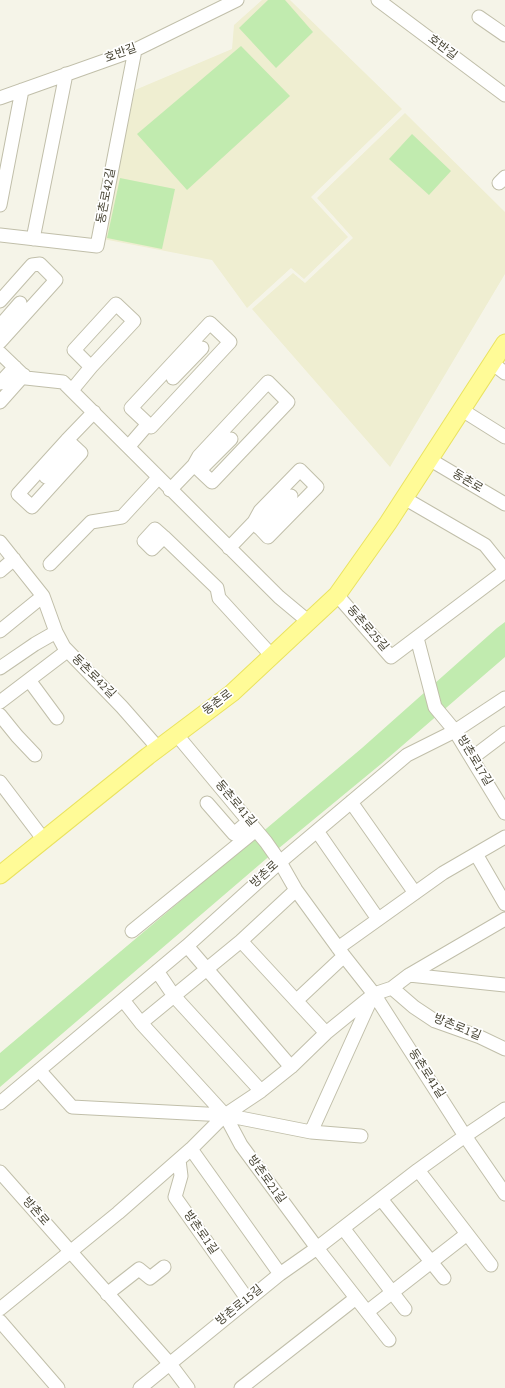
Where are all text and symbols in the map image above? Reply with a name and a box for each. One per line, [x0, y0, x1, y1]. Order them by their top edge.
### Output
street label: 호반길 [424, 32, 460, 64]
street label: 호반길 [103, 42, 139, 66]
street label: 동촌로42길 [95, 167, 119, 225]
street label: 동촌로 [449, 467, 485, 497]
street label: 동촌로25길 [343, 603, 391, 655]
street label: 동촌로42길 [68, 652, 118, 702]
street label: 동촌로 [200, 687, 236, 719]
street label: 방촌로17길 [453, 733, 495, 789]
street label: 동촌로41길 [211, 778, 259, 830]
street label: 방촌로 [248, 859, 282, 891]
street label: 방촌로1길 [431, 1012, 483, 1044]
street label: 동촌로41길 [405, 1047, 447, 1101]
street label: 방촌로21길 [244, 1153, 288, 1207]
street label: 방촌로 [19, 1195, 51, 1229]
street label: 방촌로1길 [180, 1208, 220, 1258]
street label: 방촌로15길 [214, 1283, 266, 1329]

